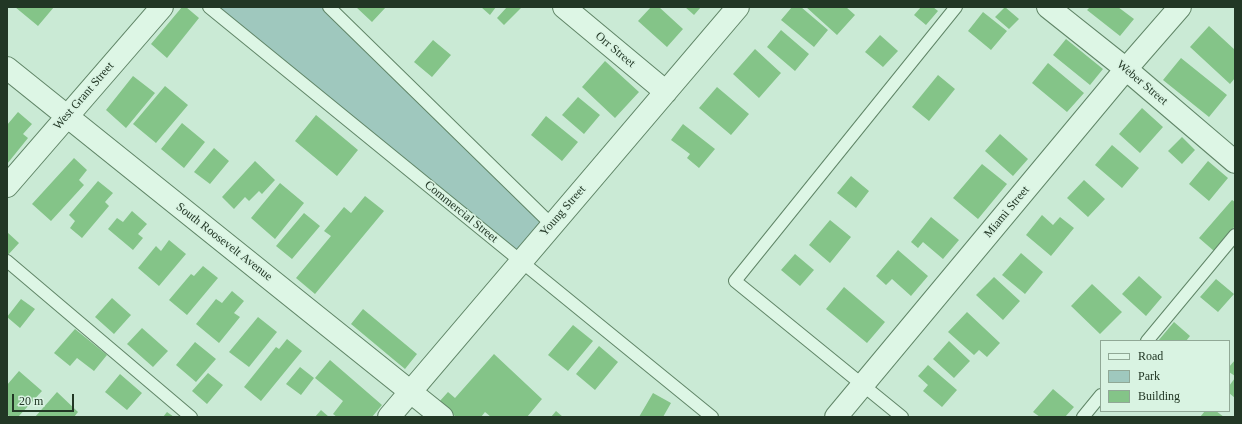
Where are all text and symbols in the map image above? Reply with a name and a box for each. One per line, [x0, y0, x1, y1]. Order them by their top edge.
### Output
street label: Orr Street [592, 29, 638, 71]
street label: Weber Street [1114, 58, 1170, 108]
street label: West Grant Street [51, 59, 117, 133]
street label: Commercial Street [421, 178, 501, 246]
street label: Young Street [537, 183, 589, 239]
street label: Miami Street [981, 183, 1033, 241]
street label: South Roosevelt Avenue [173, 200, 275, 284]
legend [1100, 340, 1230, 412]
text: Road [1138, 349, 1163, 363]
text: Park [1138, 369, 1160, 383]
scale bar [14, 386, 76, 412]
text: Building [1138, 389, 1180, 403]
text: 20 m [19, 394, 43, 408]

